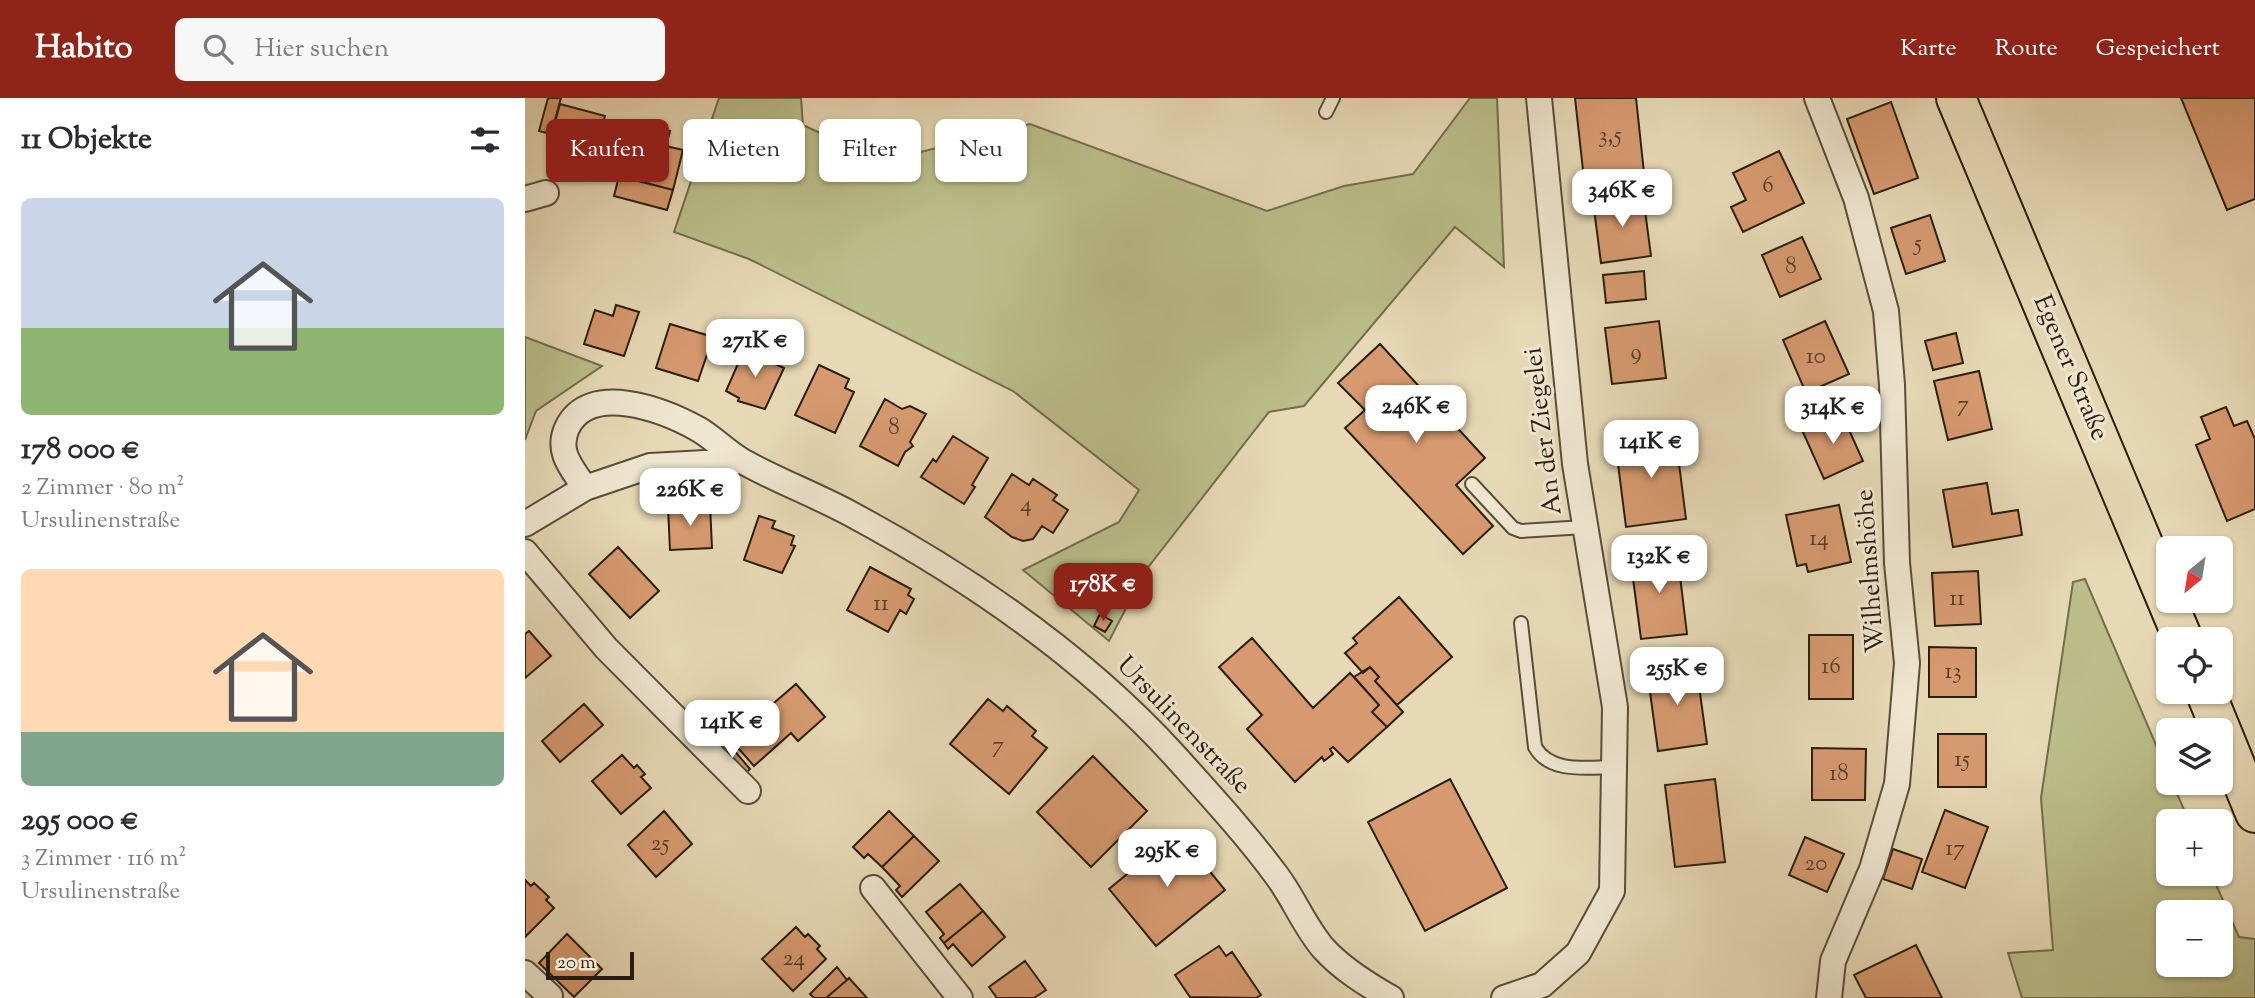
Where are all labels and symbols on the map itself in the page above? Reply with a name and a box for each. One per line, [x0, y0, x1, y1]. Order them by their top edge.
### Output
house number: 3,5 [1598, 120, 1622, 153]
pin: 346K € [1565, 170, 1679, 229]
house number: 6 [1762, 170, 1774, 203]
house number: 5 [1912, 228, 1922, 261]
house number: 8 [1785, 251, 1797, 284]
street label: Egener Straße [2023, 290, 2117, 446]
pin: 271K € [698, 320, 812, 379]
house number: 9 [1630, 337, 1642, 370]
house number: 10 [1806, 341, 1826, 374]
street label: An der Ziegelei [1515, 345, 1573, 517]
pin: 246K € [1359, 386, 1473, 445]
pin: 314K € [1776, 386, 1890, 446]
house number: 7 [1957, 389, 1969, 422]
house number: 8 [888, 412, 900, 445]
pin: 141K € [1594, 420, 1708, 480]
pin: 226K € [633, 468, 747, 528]
street label: Wilhelmshöhe [1847, 488, 1895, 654]
house number: 4 [1020, 489, 1032, 522]
house number: 14 [1809, 523, 1829, 556]
pin: 132K € [1602, 536, 1716, 595]
north arrow [2156, 536, 2233, 612]
pin: 178K € [1046, 564, 1160, 623]
house number: 11 [1949, 583, 1965, 616]
house number: 11 [873, 588, 889, 621]
street label: Ursulinenstraße [1107, 648, 1259, 804]
pin: 255K € [1620, 648, 1734, 707]
house number: 16 [1821, 651, 1841, 684]
house number: 13 [1944, 656, 1962, 689]
pin: 141K € [675, 700, 789, 760]
house number: 7 [992, 730, 1004, 763]
house number: 15 [1954, 744, 1970, 777]
house number: 18 [1829, 758, 1849, 791]
house number: 25 [651, 828, 669, 861]
pin: 295K € [1110, 830, 1224, 889]
house number: 17 [1945, 833, 1965, 866]
house number: 20 [1805, 848, 1827, 881]
house number: 24 [783, 943, 805, 976]
scale bar [546, 949, 633, 981]

